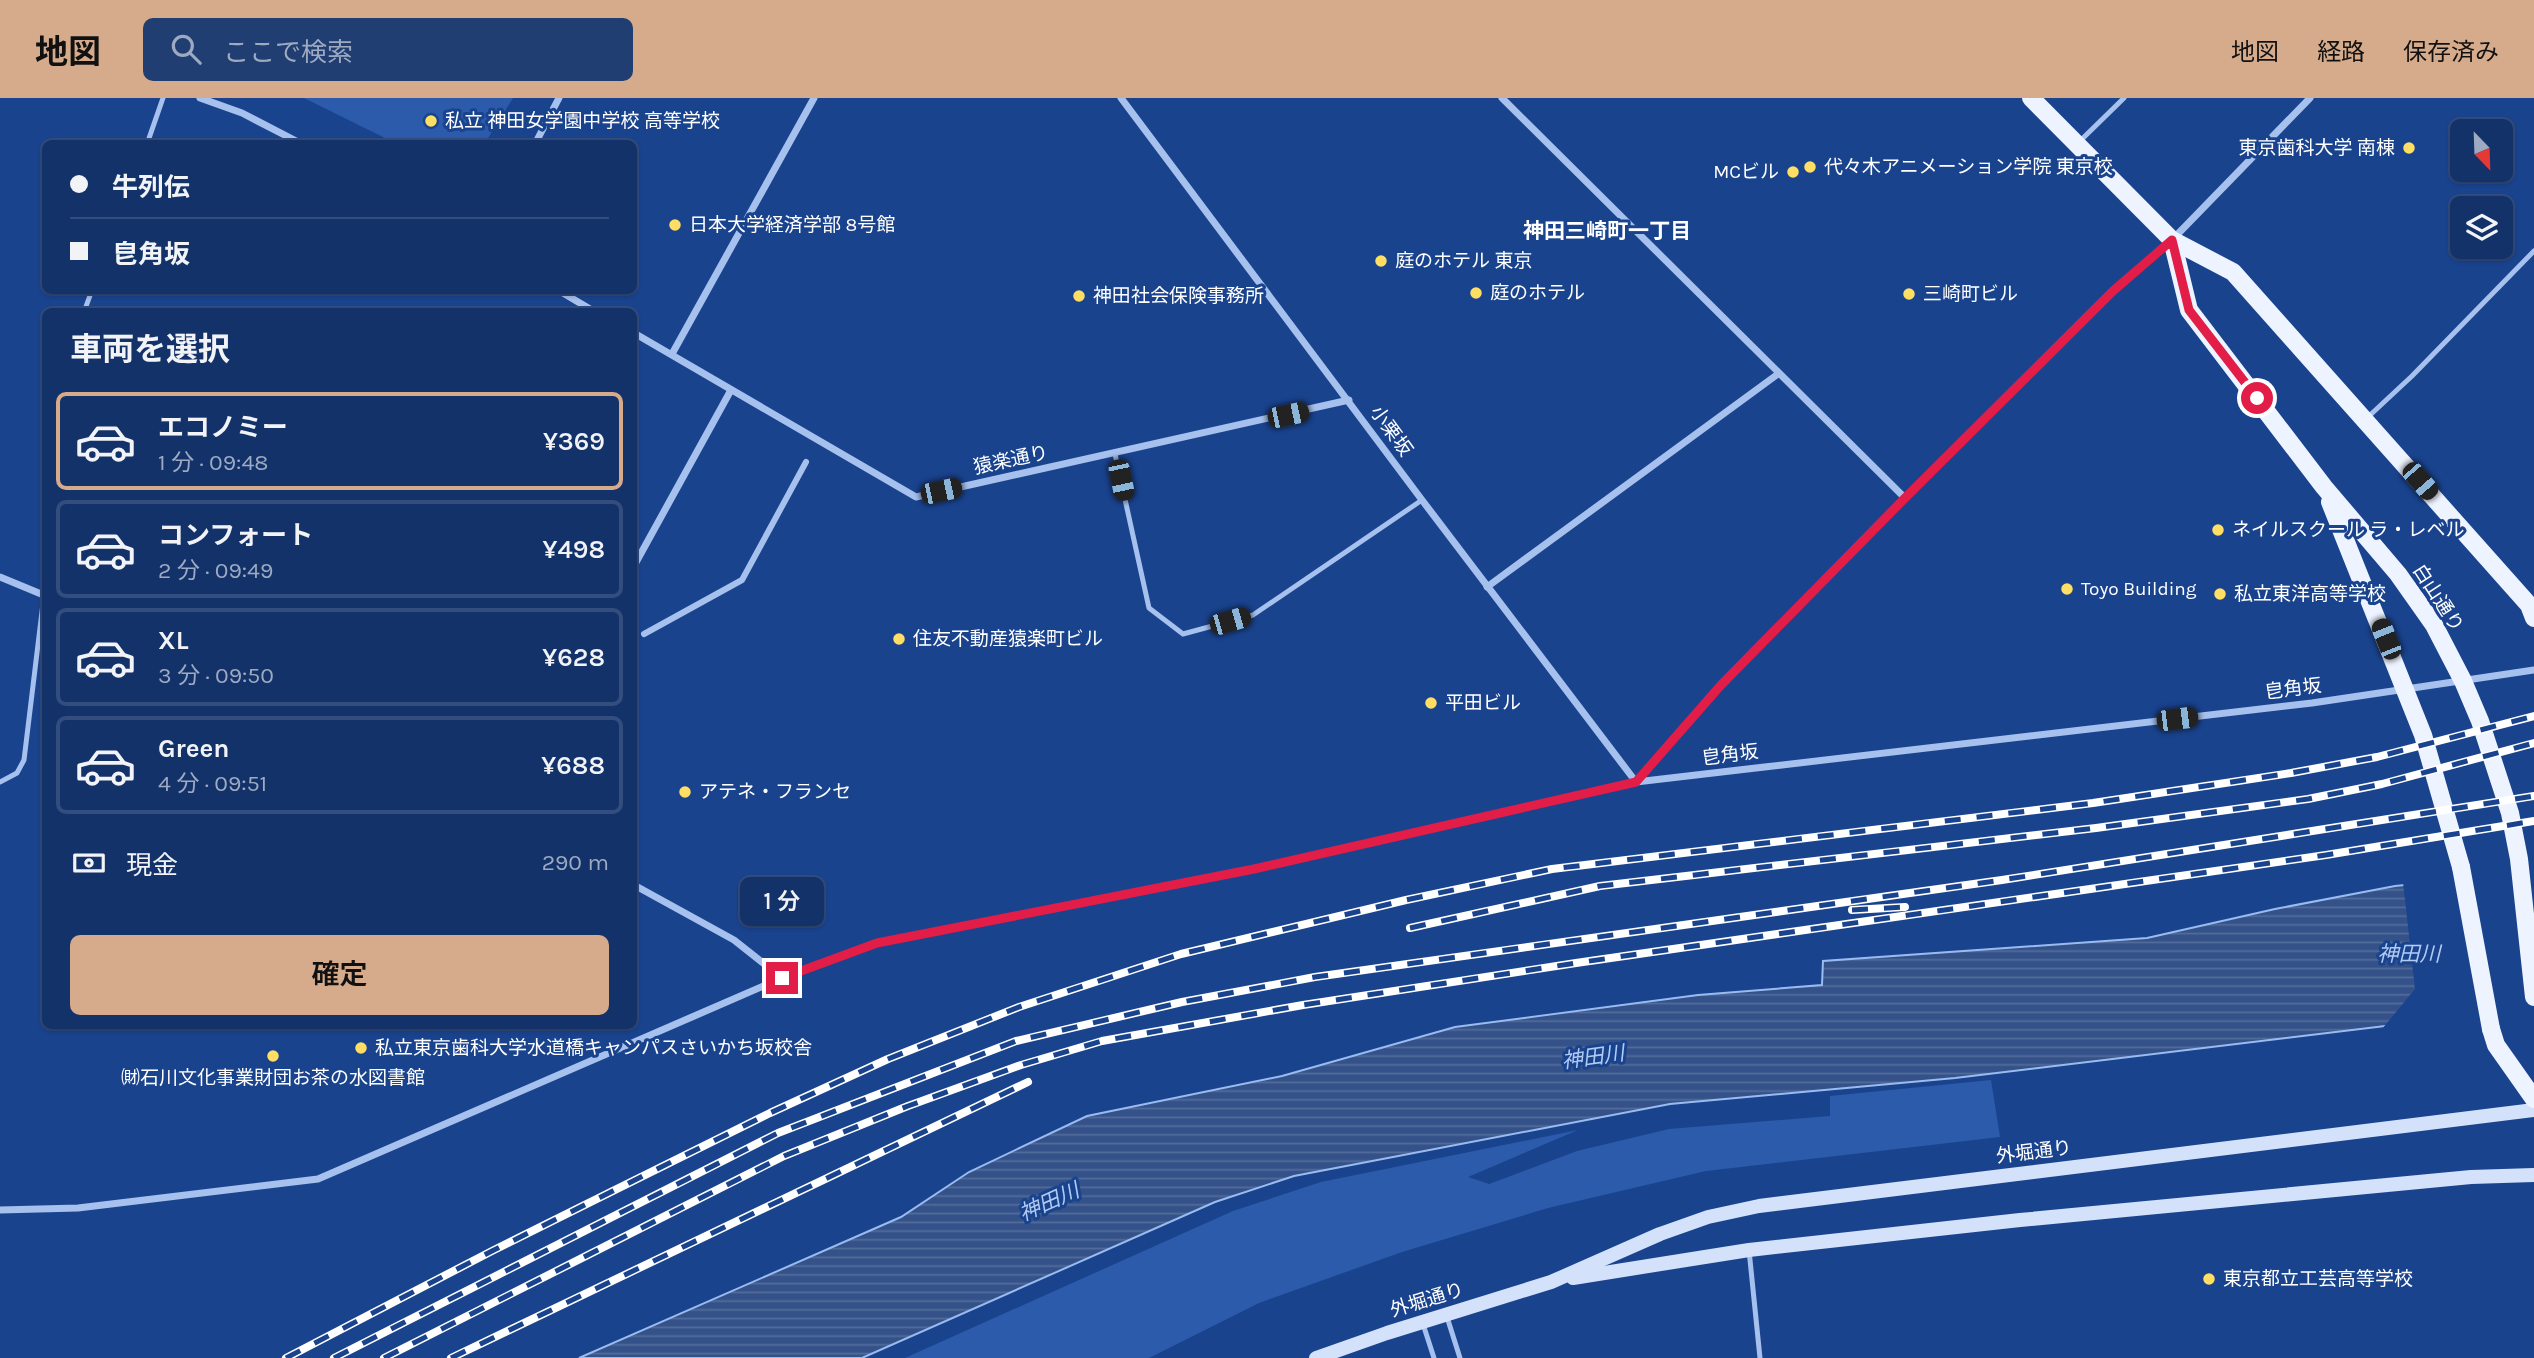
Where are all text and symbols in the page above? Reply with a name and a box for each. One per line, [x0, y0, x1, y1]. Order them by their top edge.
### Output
search box [143, 18, 633, 81]
icon: search [167, 30, 205, 68]
text: 地図 [35, 33, 101, 71]
text: ここで検索 [223, 37, 353, 68]
text: 地図 [2231, 38, 2279, 66]
text: 経路 [2317, 38, 2365, 66]
text: 保存済み [2403, 38, 2499, 66]
place label: 私立 神田女学園中学校 高等学校 [445, 110, 720, 132]
marker: 私立 神田女学園中学校 高等学校 [423, 113, 439, 129]
north arrow [2450, 119, 2513, 182]
map controls [2450, 119, 2513, 259]
place label: 東京歯科大学 南棟 [2238, 137, 2395, 159]
marker: 東京歯科大学 南棟 [2401, 140, 2417, 156]
place label: 代々木アニメーション学院 東京校 [1824, 156, 2113, 178]
marker: 代々木アニメーション学院 東京校 [1802, 159, 1818, 175]
place label: MCビル [1713, 161, 1779, 183]
marker: MCビル [1785, 164, 1801, 180]
text: 牛列伝 [112, 172, 190, 203]
button: layers [2450, 196, 2513, 259]
place label: 日本大学経済学部 8号館 [689, 214, 895, 236]
marker: 日本大学経済学部 8号館 [667, 217, 683, 233]
district label: 神田三崎町一丁目 [1523, 219, 1691, 243]
text: 皀角坂 [112, 239, 190, 270]
place label: 庭のホテル 東京 [1395, 250, 1533, 272]
marker: 庭のホテル 東京 [1373, 253, 1389, 269]
place label: 庭のホテル [1490, 282, 1585, 304]
place label: 三崎町ビル [1923, 283, 2018, 305]
place label: 神田社会保険事務所 [1093, 285, 1264, 307]
marker: 庭のホテル [1468, 285, 1484, 301]
marker: 三崎町ビル [1901, 286, 1917, 302]
marker: 神田社会保険事務所 [1071, 288, 1087, 304]
text: 車両を選択 [70, 331, 230, 368]
route start [2241, 382, 2273, 414]
car [1266, 400, 1311, 430]
street label: 小栗坂 [1365, 401, 1417, 461]
icon: car [74, 410, 137, 473]
text: エコノミー [158, 412, 288, 443]
text: ¥369 [543, 426, 605, 457]
street label: 猿楽通り [972, 441, 1050, 479]
text: 1 分 · 09:48 [158, 449, 268, 476]
car [1107, 457, 1136, 503]
car [2399, 458, 2442, 504]
car [919, 476, 964, 506]
icon: car [74, 518, 137, 581]
place label: ネイルスクール ラ・レベル [2232, 519, 2465, 541]
text: コンフォート [158, 520, 313, 551]
marker: ネイルスクール ラ・レベル [2210, 522, 2226, 538]
text: ¥498 [543, 534, 605, 565]
text: 2 分 · 09:49 [158, 557, 273, 584]
street label: 白山通り [2408, 560, 2468, 636]
place label: Toyo Building [2081, 578, 2197, 600]
marker: Toyo Building [2059, 581, 2075, 597]
place label: 私立東洋高等学校 [2234, 583, 2386, 605]
marker: 私立東洋高等学校 [2212, 586, 2228, 602]
car [1207, 605, 1254, 637]
car [2369, 616, 2404, 662]
text: XL [158, 625, 189, 656]
icon: car [74, 626, 137, 689]
place label: 住友不動産猿楽町ビル [913, 628, 1103, 650]
marker: 住友不動産猿楽町ビル [891, 631, 907, 647]
text: ¥628 [542, 642, 605, 673]
text: 3 分 · 09:50 [158, 662, 274, 689]
street label: 皀角坂 [2263, 675, 2323, 703]
place label: 平田ビル [1445, 692, 1521, 714]
marker: 平田ビル [1423, 695, 1439, 711]
car [2155, 706, 2200, 732]
text: Green [158, 733, 230, 764]
icon: car [74, 734, 137, 797]
street label: 皀角坂 [1700, 741, 1760, 769]
text: ¥688 [541, 750, 605, 781]
text: 4 分 · 09:51 [158, 770, 267, 797]
place label: アテネ・フランセ [699, 781, 851, 803]
marker: アテネ・フランセ [677, 784, 693, 800]
icon: cash [70, 844, 108, 882]
text: 290 m [542, 849, 609, 876]
text: 現金 [126, 850, 178, 881]
callout: 1 分 [740, 876, 824, 926]
text: 1 分 [764, 888, 800, 915]
button: 確定 [70, 935, 609, 1015]
water label: 神田川 [2378, 942, 2442, 966]
route end [766, 962, 798, 994]
place label: 私立東京歯科大学水道橋キャンパスさいかち坂校舎 [375, 1037, 812, 1059]
marker: 私立東京歯科大学水道橋キャンパスさいかち坂校舎 [353, 1040, 369, 1056]
water label: 神田川 [1560, 1040, 1628, 1073]
marker: ㈶石川文化事業財団お茶の水図書館 [265, 1048, 281, 1064]
place label: ㈶石川文化事業財団お茶の水図書館 [121, 1067, 425, 1089]
street label: 外堀通り [1995, 1136, 2073, 1168]
water label: 神田川 [1015, 1177, 1084, 1226]
place label: 東京都立工芸高等学校 [2223, 1268, 2413, 1290]
marker: 東京都立工芸高等学校 [2201, 1271, 2217, 1287]
street label: 外堀通り [1387, 1278, 1467, 1322]

